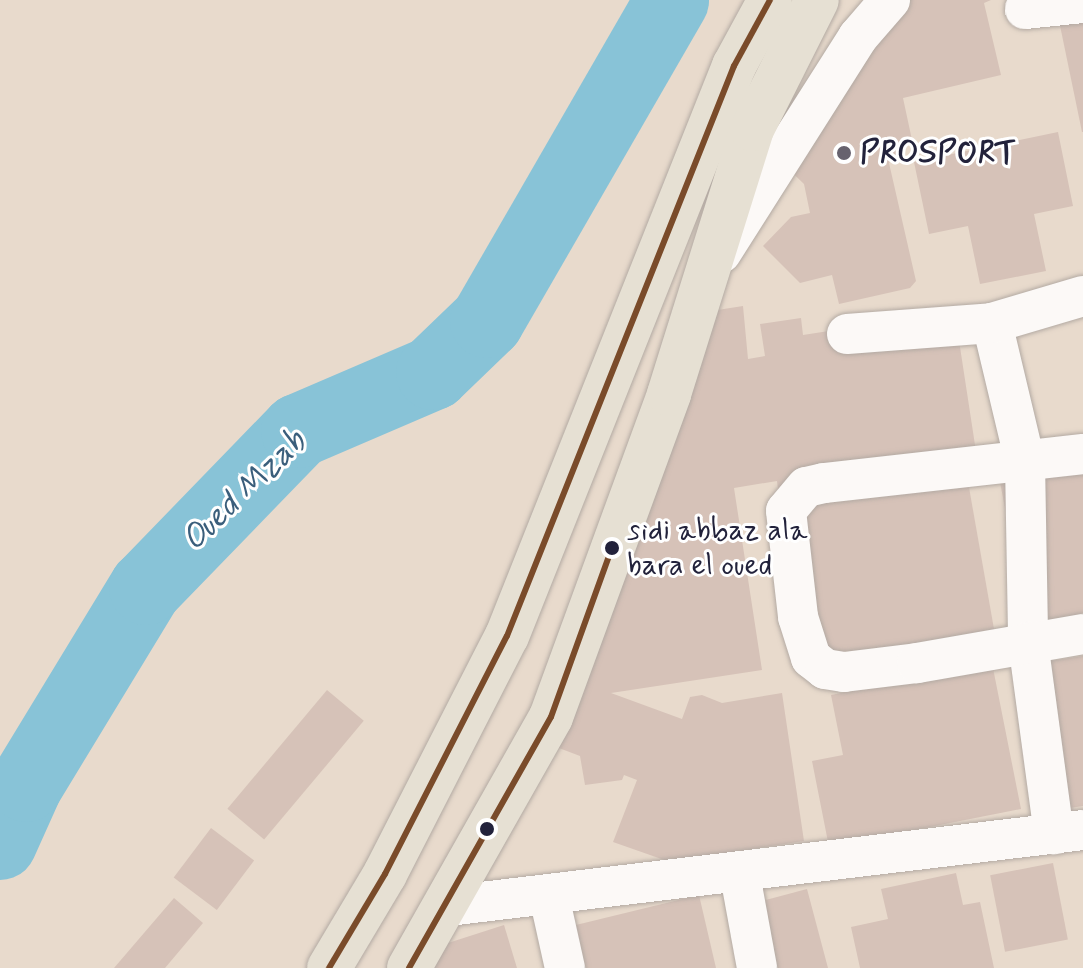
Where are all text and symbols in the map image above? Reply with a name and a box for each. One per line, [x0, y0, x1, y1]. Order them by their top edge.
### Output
place label: PROSPORT [860, 134, 1016, 172]
marker: PROSPORT [835, 144, 853, 162]
water label: Oued Mzab [173, 422, 315, 560]
place label: sidi abbaz ala bara el oued [627, 513, 801, 584]
marker: sidi abbaz ala bara el oued [604, 540, 620, 556]
unlabelled marker [479, 821, 495, 837]

